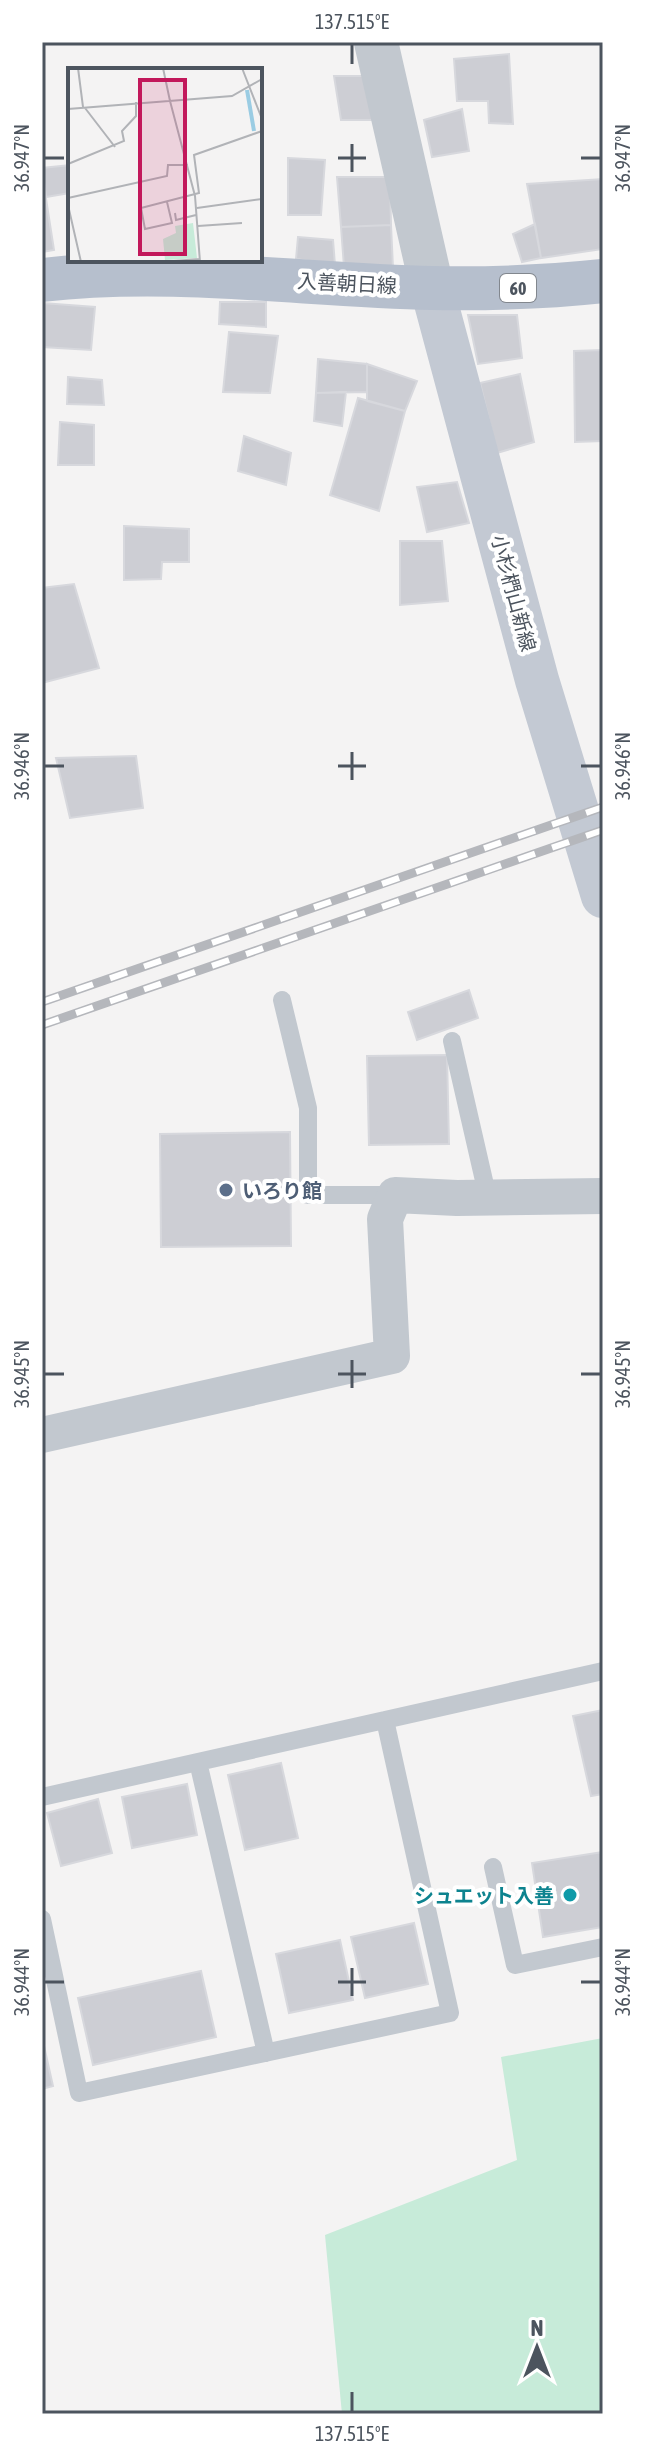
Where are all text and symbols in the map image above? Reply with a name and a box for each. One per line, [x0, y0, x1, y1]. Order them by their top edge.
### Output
text: 137.515°E [315, 10, 389, 33]
inset map [68, 68, 262, 262]
text: 36.947°N [10, 124, 33, 192]
text: 36.947°N [611, 124, 634, 192]
street label: 入善朝日線 [296, 269, 398, 297]
road number: 60 [500, 274, 536, 302]
street label: 小杉椚山新線 [487, 532, 541, 654]
text: 36.946°N [10, 732, 33, 800]
text: 36.946°N [611, 732, 634, 800]
place label: いろり館 [242, 1179, 322, 1202]
marker: いろり館 [217, 1181, 235, 1199]
text: 36.945°N [10, 1340, 33, 1408]
text: 36.945°N [611, 1340, 634, 1408]
place label: シュエット入善 [414, 1884, 554, 1907]
marker: シュエット入善 [561, 1886, 579, 1904]
text: 36.944°N [10, 1948, 33, 2016]
text: 36.944°N [611, 1948, 634, 2016]
north arrow [497, 2308, 577, 2388]
text: N [531, 2315, 543, 2341]
text: 137.515°E [315, 2422, 389, 2445]

